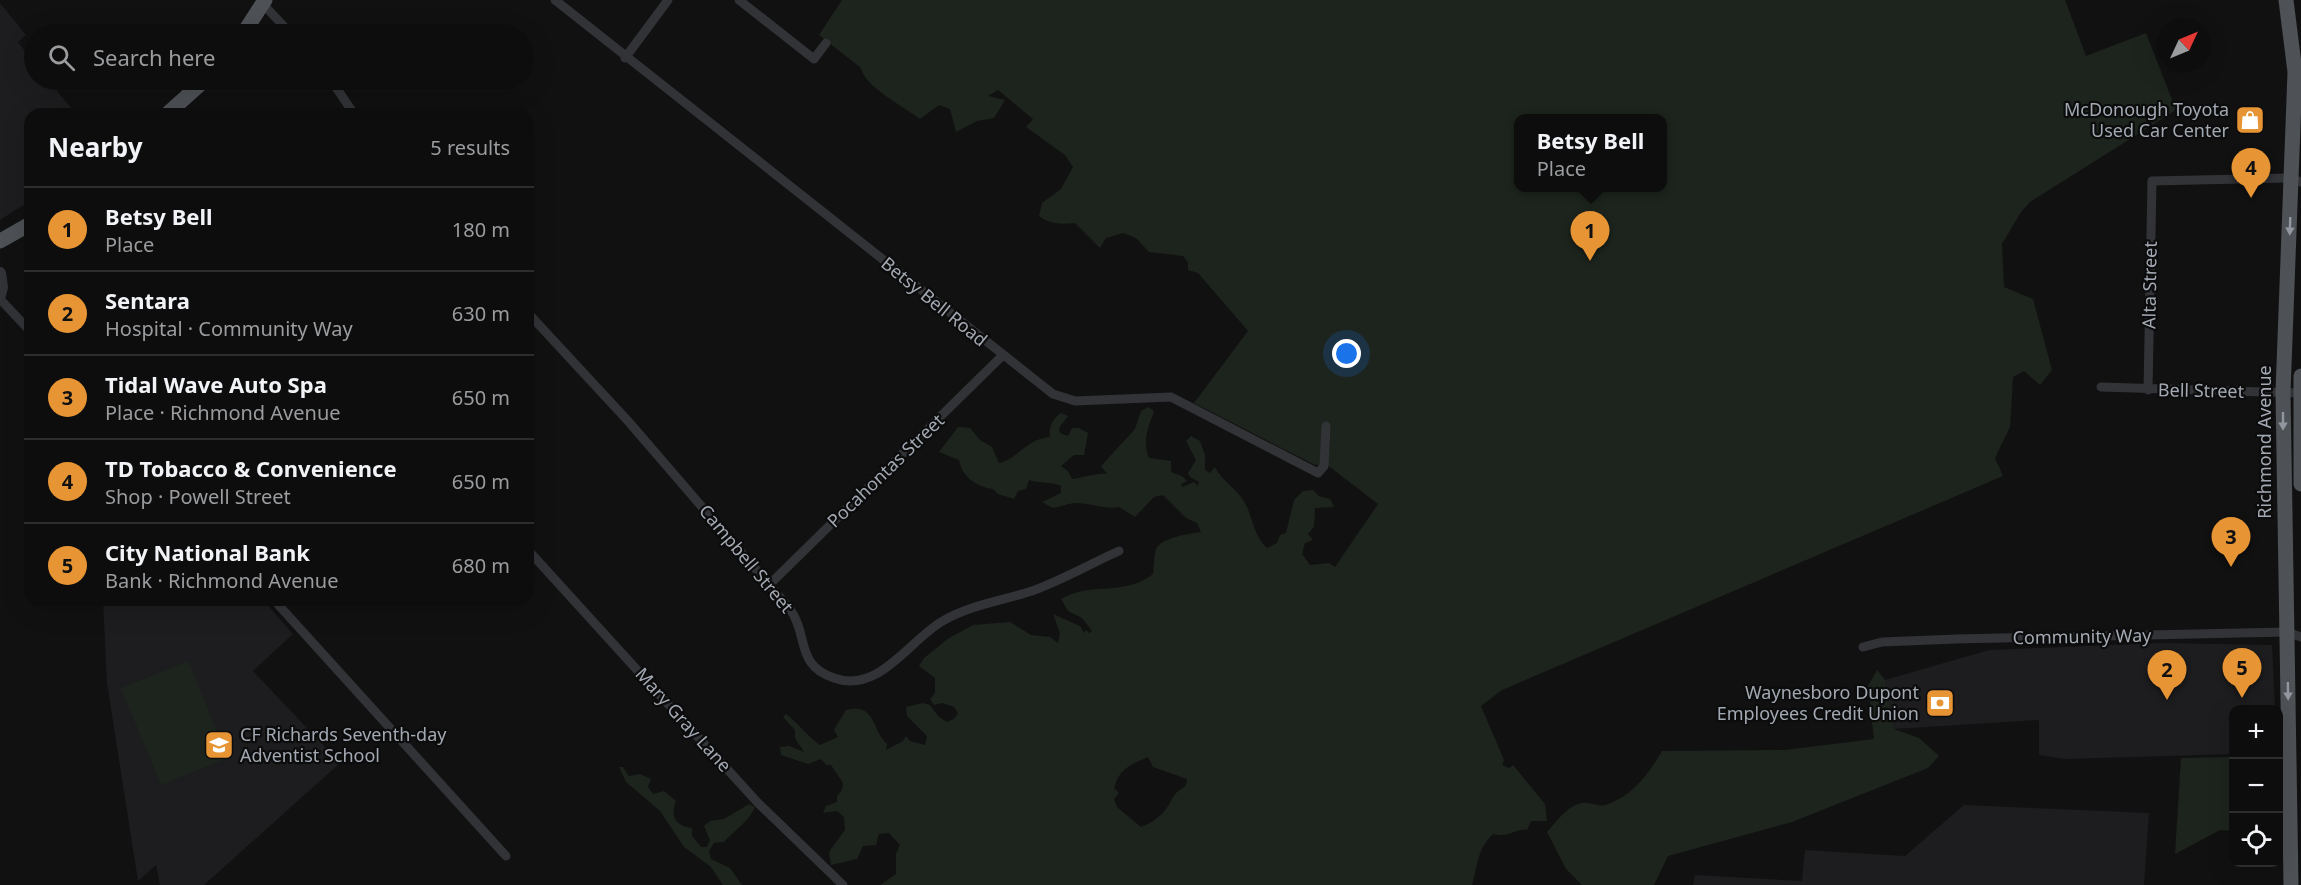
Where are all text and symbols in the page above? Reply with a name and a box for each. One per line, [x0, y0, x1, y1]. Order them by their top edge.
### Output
north arrow [2157, 18, 2211, 72]
search box [24, 24, 534, 90]
icon: search [45, 41, 78, 74]
text: Search here [93, 42, 215, 72]
place label: McDonough Toyota Used Car Center [2064, 97, 2230, 142]
shop icon: McDonough Toyota Used Car Center [2234, 104, 2266, 136]
popup [1514, 114, 1667, 192]
text: Betsy Bell [1537, 125, 1644, 155]
text: Nearby [48, 129, 143, 165]
text: 5 results [430, 134, 510, 161]
pin: 4 [2232, 148, 2270, 198]
text: Place [1537, 155, 1586, 182]
text: Betsy Bell [105, 201, 213, 231]
pin: 1 [1570, 212, 1610, 261]
text: 1 [62, 216, 73, 243]
text: 180 m [452, 216, 510, 243]
one-way arrow [2285, 216, 2294, 235]
text: Place [105, 231, 154, 258]
street label: Alta Street [2136, 240, 2162, 329]
street label: Betsy Bell Road [877, 251, 993, 351]
text: Sentara [105, 285, 190, 315]
text: 2 [62, 300, 73, 327]
text: 630 m [452, 300, 510, 327]
text: Hospital · Community Way [105, 315, 353, 342]
your location [1332, 339, 1361, 368]
street label: Richmond Avenue [2252, 365, 2276, 519]
text: Tidal Wave Auto Spa [105, 369, 327, 399]
street label: Bell Street [2158, 377, 2245, 403]
text: 3 [62, 384, 73, 411]
text: 650 m [452, 384, 510, 411]
text: Place · Richmond Avenue [105, 399, 341, 426]
street label: Pocahontas Street [822, 408, 949, 532]
one-way arrow [2278, 411, 2288, 430]
text: TD Tobacco & Convenience [105, 453, 397, 483]
text: 4 [62, 468, 73, 495]
text: 650 m [452, 468, 510, 495]
text: Shop · Powell Street [105, 483, 291, 510]
street label: Campbell Street [694, 499, 800, 618]
pin: 3 [2212, 518, 2250, 567]
text: City National Bank [105, 537, 310, 567]
text: 5 [62, 552, 73, 579]
text: 680 m [452, 552, 510, 579]
text: Bank · Richmond Avenue [105, 567, 338, 594]
street label: Community Way [2012, 623, 2152, 649]
pin: 5 [2222, 648, 2262, 698]
pin: 2 [2148, 650, 2186, 700]
street label: Mary Gray Lane [630, 662, 737, 777]
place label: Waynesboro Dupont Employees Credit Union [1717, 680, 1919, 725]
one-way arrow [2283, 681, 2292, 700]
bank icon: Waynesboro Dupont Employees Credit Union [1924, 687, 1956, 719]
map controls [2229, 705, 2283, 867]
button: + [2229, 705, 2283, 759]
place label: CF Richards Seventh-day Adventist School [240, 722, 447, 767]
school or university icon: CF Richards Seventh-day Adventist School [203, 729, 235, 761]
button: − [2229, 759, 2283, 813]
button: locate [2229, 813, 2283, 867]

